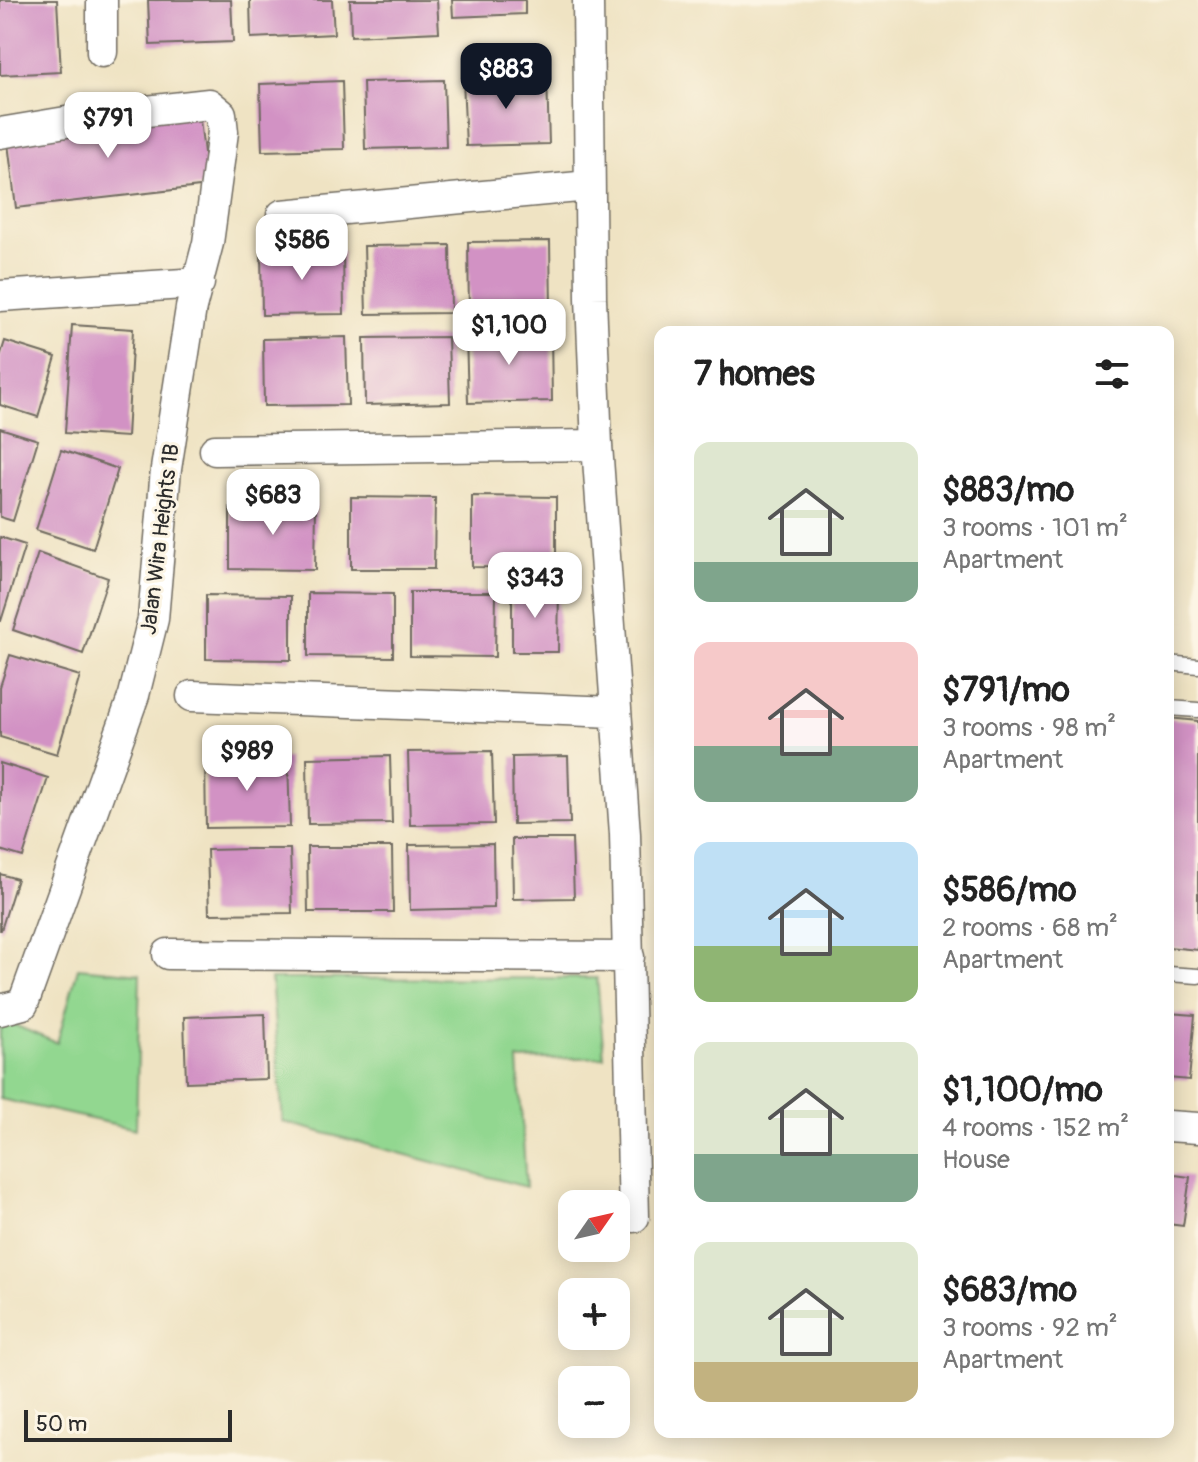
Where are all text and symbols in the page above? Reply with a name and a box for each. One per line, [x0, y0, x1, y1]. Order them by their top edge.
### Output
pin: $883 [459, 43, 553, 111]
text: $883 [479, 53, 533, 85]
pin: $791 [61, 92, 155, 160]
text: $791 [82, 102, 134, 134]
pin: $586 [255, 214, 349, 282]
text: $586 [274, 224, 330, 256]
pin: $1,100 [444, 299, 574, 367]
text: $1,100 [471, 309, 547, 341]
icon: filters [1090, 352, 1134, 396]
text: 7 homes [694, 353, 815, 396]
street label: Jalan Wira Heights 1B [134, 442, 186, 636]
pin: $683 [226, 469, 320, 537]
text: $883/mo [942, 469, 1074, 512]
icon: home [758, 474, 854, 570]
text: $683 [245, 479, 301, 511]
text: 3 rooms · 101 m² [942, 512, 1128, 544]
text: Apartment [942, 544, 1063, 576]
pin: $343 [488, 552, 582, 620]
text: $343 [506, 562, 564, 594]
text: $791/mo [942, 669, 1070, 712]
icon: home [758, 674, 854, 770]
text: 3 rooms · 98 m² [942, 712, 1116, 744]
pin: $989 [200, 725, 294, 793]
text: $989 [220, 735, 274, 767]
text: Apartment [942, 744, 1063, 776]
text: $586/mo [942, 869, 1076, 912]
icon: home [758, 874, 854, 970]
text: 2 rooms · 68 m² [942, 912, 1118, 944]
text: Apartment [942, 944, 1063, 976]
text: $1,100/mo [942, 1069, 1103, 1112]
icon: home [758, 1074, 854, 1170]
text: 4 rooms · 152 m² [942, 1112, 1129, 1144]
text: House [942, 1144, 1010, 1176]
north arrow [558, 1190, 630, 1262]
map controls [558, 1190, 630, 1438]
text: $683/mo [942, 1269, 1077, 1312]
icon: home [758, 1274, 854, 1370]
button: + [558, 1278, 630, 1350]
text: 3 rooms · 92 m² [942, 1312, 1118, 1344]
text: Apartment [942, 1344, 1063, 1376]
button: − [558, 1366, 630, 1438]
scale bar [24, 1406, 232, 1442]
text: 50 m [36, 1410, 87, 1438]

